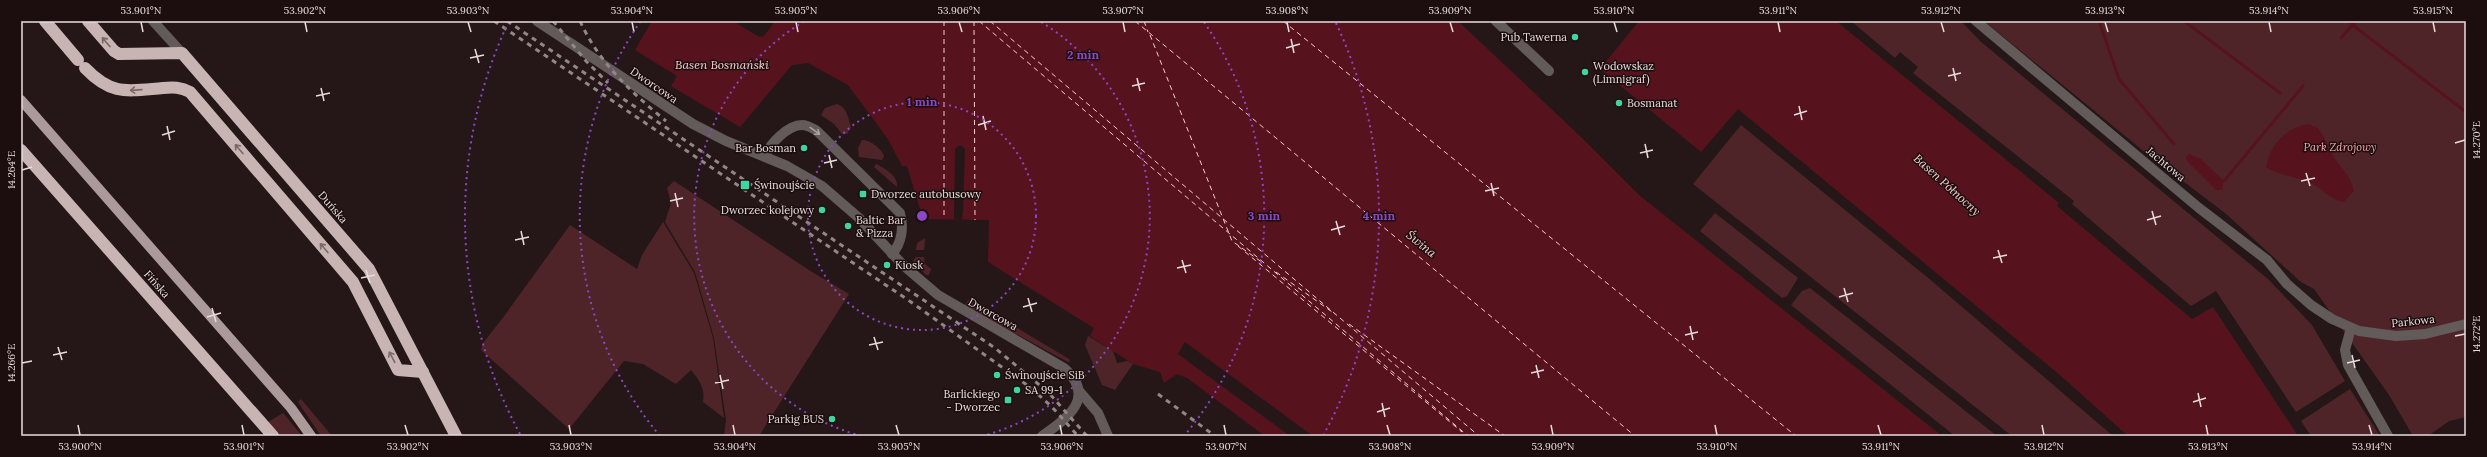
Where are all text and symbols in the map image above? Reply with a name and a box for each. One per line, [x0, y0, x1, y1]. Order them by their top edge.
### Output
text: 53.901°N [121, 4, 162, 17]
text: 53.902°N [284, 4, 327, 17]
text: 53.903°N [447, 4, 490, 17]
text: 53.904°N [611, 4, 654, 17]
text: 53.905°N [775, 4, 818, 17]
text: 53.906°N [938, 4, 981, 17]
text: 53.907°N [1102, 4, 1144, 17]
text: 53.908°N [1266, 4, 1309, 17]
text: 53.909°N [1429, 4, 1472, 17]
text: 53.910°N [1594, 4, 1635, 17]
text: 53.911°N [1759, 4, 1797, 17]
text: 53.912°N [1921, 4, 1961, 17]
text: 53.913°N [2085, 4, 2125, 17]
text: 53.914°N [2249, 4, 2289, 17]
text: 53.915°N [2413, 4, 2453, 17]
place label: Pub Tawerna [1500, 30, 1567, 44]
marker: Pub Tawerna [1570, 32, 1580, 42]
one-way arrow [101, 37, 111, 47]
text: 2 min [1067, 47, 1099, 62]
water label: Basen Bosmański [675, 57, 769, 72]
place label: Wodowskaz (Limnigraf) [1593, 59, 1654, 87]
street label: Dworcowa [627, 64, 681, 106]
marker: Wodowskaz (Limnigraf) [1580, 67, 1590, 77]
one-way arrow [130, 87, 143, 94]
text: 1 min [907, 94, 938, 109]
place label: Bosmanat [1627, 96, 1678, 110]
marker: Bosmanat [1614, 98, 1624, 108]
text: 14.270°E [2470, 121, 2483, 159]
one-way arrow [809, 127, 820, 135]
park label: Park Zdrojowy [2304, 140, 2377, 154]
place label: Bar Bosman [735, 141, 796, 155]
marker: Bar Bosman [799, 143, 809, 153]
street label: Jachtowa [2143, 143, 2189, 185]
one-way arrow [234, 144, 243, 154]
text: 14.264°E [5, 151, 18, 189]
water label: Basen Północny [1911, 151, 1984, 219]
place label: Świnoujście [754, 178, 815, 192]
marker: Świnoujście [739, 179, 751, 191]
place label: Dworzec autobusowy [871, 187, 981, 201]
street label: Duńska [315, 188, 351, 226]
marker: Dworzec autobusowy [858, 189, 868, 199]
place label: Dworzec kolejowy [721, 203, 814, 217]
marker: Dworzec kolejowy [817, 205, 827, 215]
text: 3 min [1248, 208, 1281, 223]
text: 4 min [1363, 208, 1396, 223]
centre of rings [915, 209, 929, 223]
place label: Baltic Bar & Pizza [856, 213, 905, 240]
marker: Baltic Bar & Pizza [843, 221, 853, 231]
water label: Świna [1403, 227, 1440, 260]
one-way arrow [319, 242, 328, 253]
place label: Kiosk [895, 258, 923, 272]
marker: Kiosk [882, 260, 892, 270]
street label: Fińska [141, 267, 173, 301]
street label: Dworcowa [966, 295, 1021, 333]
street label: Parkowa [2391, 312, 2436, 330]
text: 14.272°E [2470, 315, 2483, 353]
text: 14.266°E [5, 344, 18, 382]
one-way arrow [388, 352, 395, 364]
place label: Świnoujście SiB [1005, 368, 1085, 382]
marker: Świnoujście SiB [992, 370, 1002, 380]
place label: SA 99-1 [1025, 383, 1063, 397]
marker: SA 99-1 [1012, 385, 1022, 395]
place label: Barlickiego - Dworzec [943, 387, 1000, 414]
marker: Barlickiego - Dworzec [1003, 395, 1013, 405]
place label: Parkig BUS [768, 412, 824, 426]
marker: Parkig BUS [827, 414, 837, 424]
text: 53.900°N [58, 440, 102, 453]
text: 53.901°N [224, 440, 265, 453]
text: 53.902°N [387, 440, 430, 453]
text: 53.903°N [550, 440, 593, 453]
text: 53.904°N [714, 440, 757, 453]
text: 53.905°N [878, 440, 921, 453]
text: 53.906°N [1041, 440, 1084, 453]
text: 53.907°N [1205, 440, 1247, 453]
text: 53.908°N [1369, 440, 1412, 453]
text: 53.909°N [1532, 440, 1575, 453]
text: 53.910°N [1697, 440, 1738, 453]
text: 53.911°N [1862, 440, 1900, 453]
text: 53.912°N [2024, 440, 2064, 453]
text: 53.913°N [2188, 440, 2228, 453]
text: 53.914°N [2352, 440, 2392, 453]

